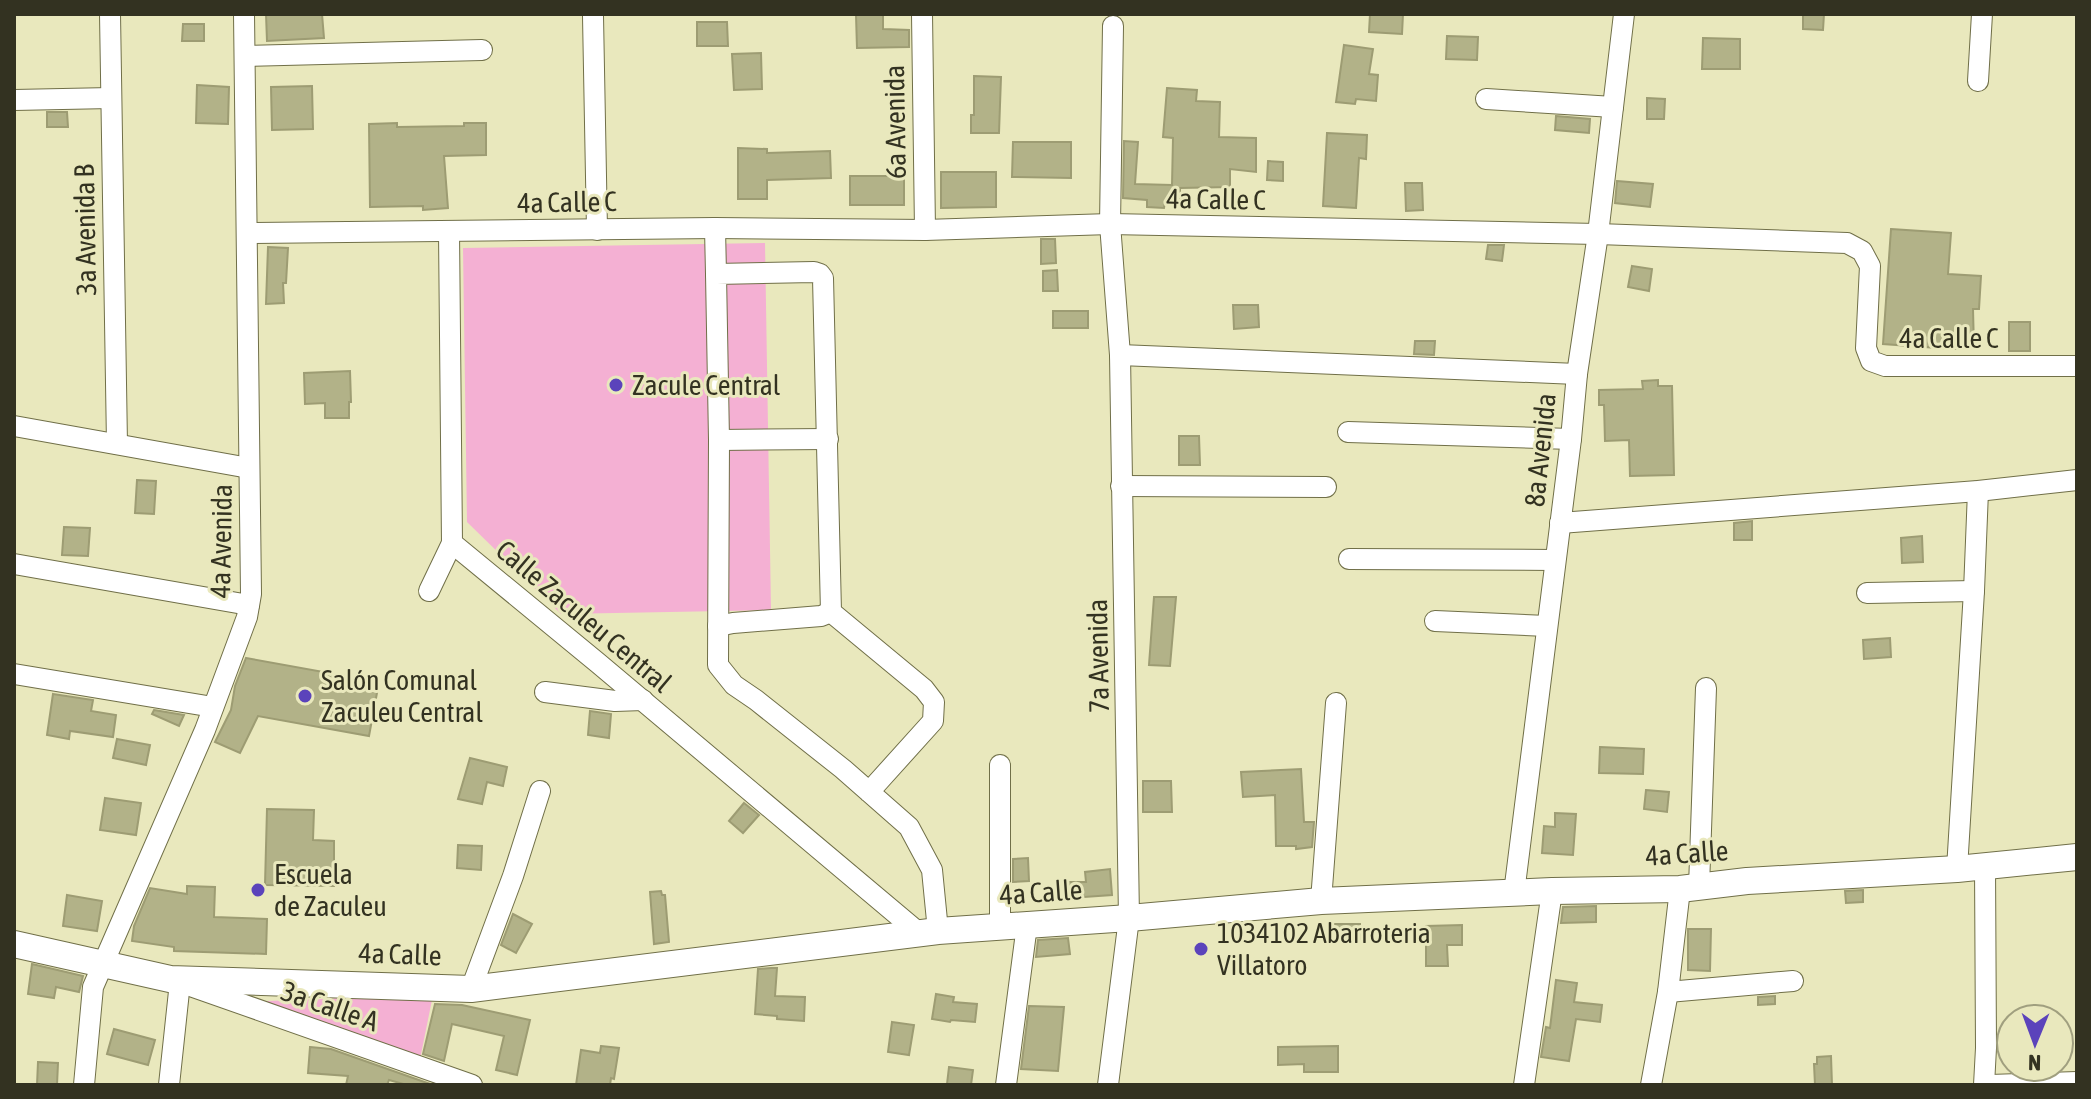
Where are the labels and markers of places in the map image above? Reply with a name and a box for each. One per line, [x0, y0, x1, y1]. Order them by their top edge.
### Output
place label: Zacule Central [632, 369, 781, 401]
marker: Zacule Central [607, 376, 625, 394]
place label: Salón Comunal Zaculeu Central [321, 664, 483, 728]
marker: Salón Comunal Zaculeu Central [296, 687, 314, 705]
place label: Escuela de Zaculeu [274, 858, 387, 922]
marker: Escuela de Zaculeu [249, 881, 267, 899]
place label: 1034102 Abarroteria Villatoro [1217, 917, 1431, 981]
marker: 1034102 Abarroteria Villatoro [1192, 940, 1210, 958]

